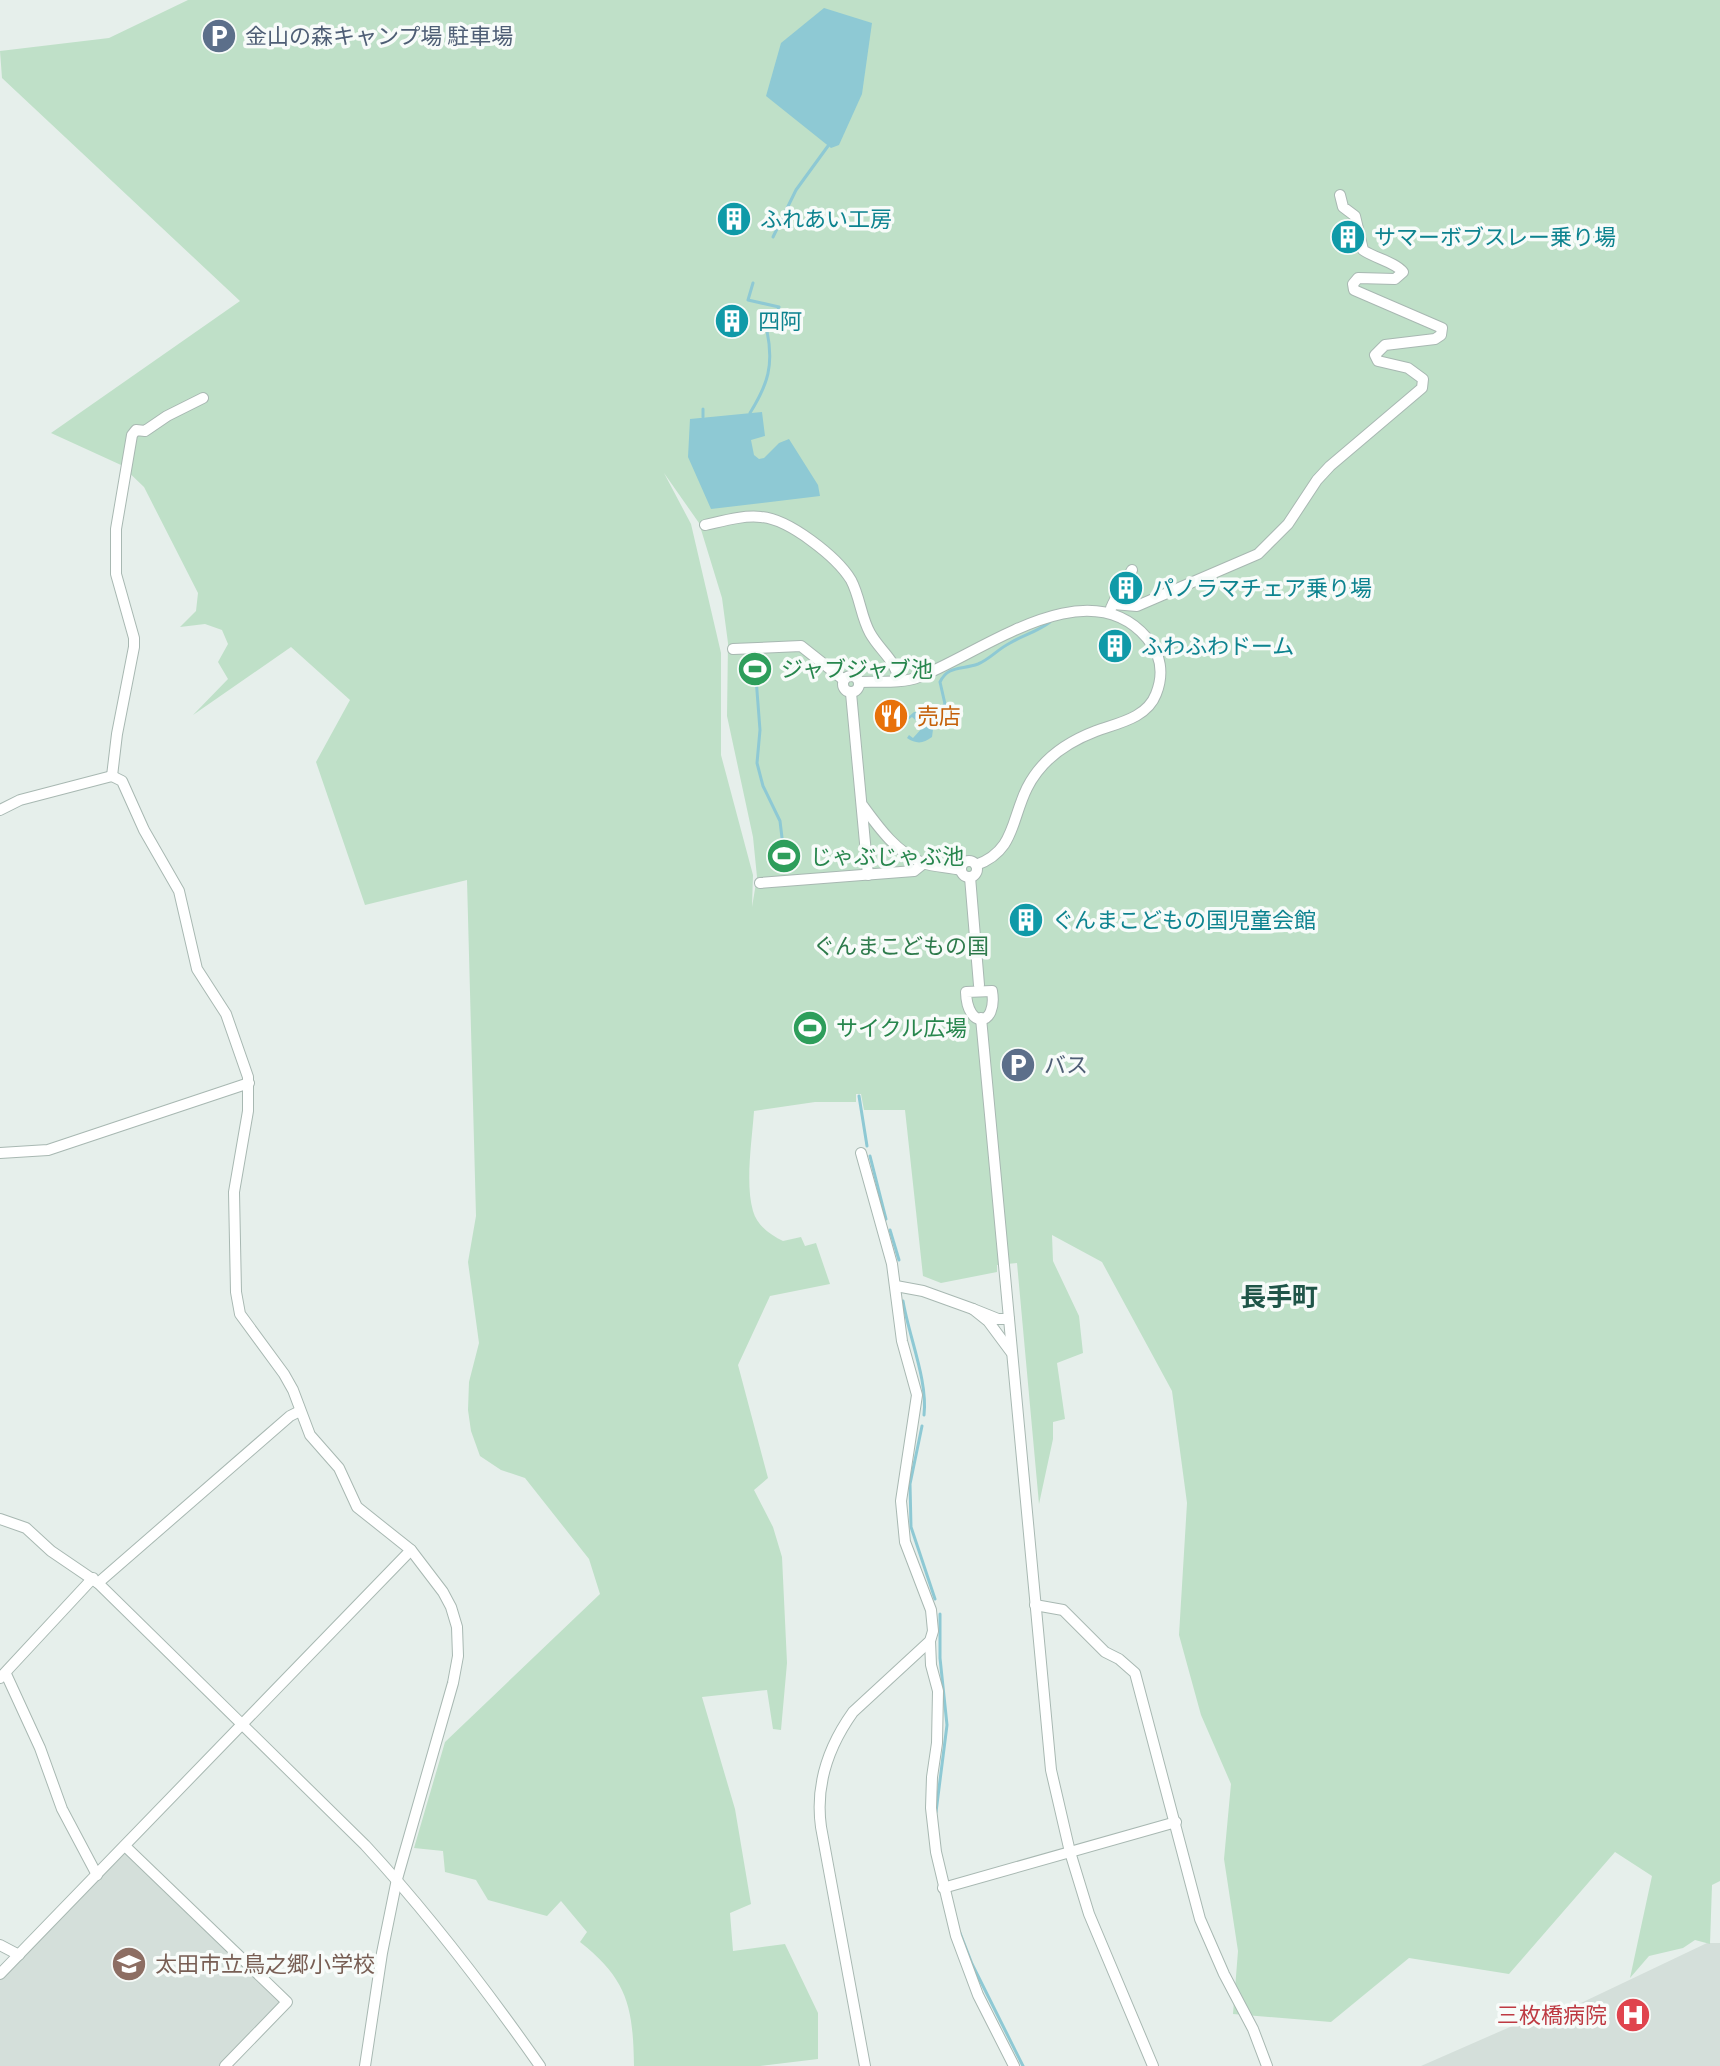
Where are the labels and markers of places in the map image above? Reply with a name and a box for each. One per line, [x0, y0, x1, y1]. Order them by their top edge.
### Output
parking icon: 金山の森キャンプ場 駐車場 [200, 17, 238, 55]
place label: 金山の森キャンプ場 駐車場 [245, 23, 513, 50]
building icon: ふれあい工房 [715, 200, 753, 238]
place label: ふれあい工房 [760, 206, 892, 233]
building icon: サマーボブスレー乗り場 [1329, 218, 1367, 256]
place label: サマーボブスレー乗り場 [1374, 224, 1616, 251]
building icon: 四阿 [713, 302, 751, 340]
place label: 四阿 [758, 308, 802, 335]
building icon: パノラマチェア乗り場 [1107, 569, 1145, 607]
place label: パノラマチェア乗り場 [1152, 575, 1372, 602]
building icon: ふわふわドーム [1096, 627, 1134, 665]
place label: ふわふわドーム [1141, 633, 1294, 660]
sports icon: ジャブジャブ池 [736, 650, 774, 688]
place label: ジャブジャブ池 [781, 656, 933, 683]
restaurant icon: 売店 [872, 697, 910, 735]
place label: 売店 [917, 703, 961, 730]
sports icon: じゃぶじゃぶ池 [765, 837, 803, 875]
place label: じゃぶじゃぶ池 [810, 843, 964, 870]
building icon: ぐんまこどもの国児童会館 [1007, 901, 1045, 939]
place label: ぐんまこどもの国児童会館 [1052, 907, 1316, 934]
sports icon: サイクル広場 [791, 1009, 829, 1047]
place label: サイクル広場 [836, 1015, 967, 1042]
parking icon: バス [999, 1046, 1037, 1084]
place label: バス [1044, 1052, 1088, 1079]
school or university icon: 太田市立鳥之郷小学校 [110, 1945, 148, 1983]
place label: 太田市立鳥之郷小学校 [155, 1951, 375, 1978]
hospital icon: 三枚橋病院 [1614, 1996, 1652, 2034]
place label: 三枚橋病院 [1497, 2002, 1607, 2029]

